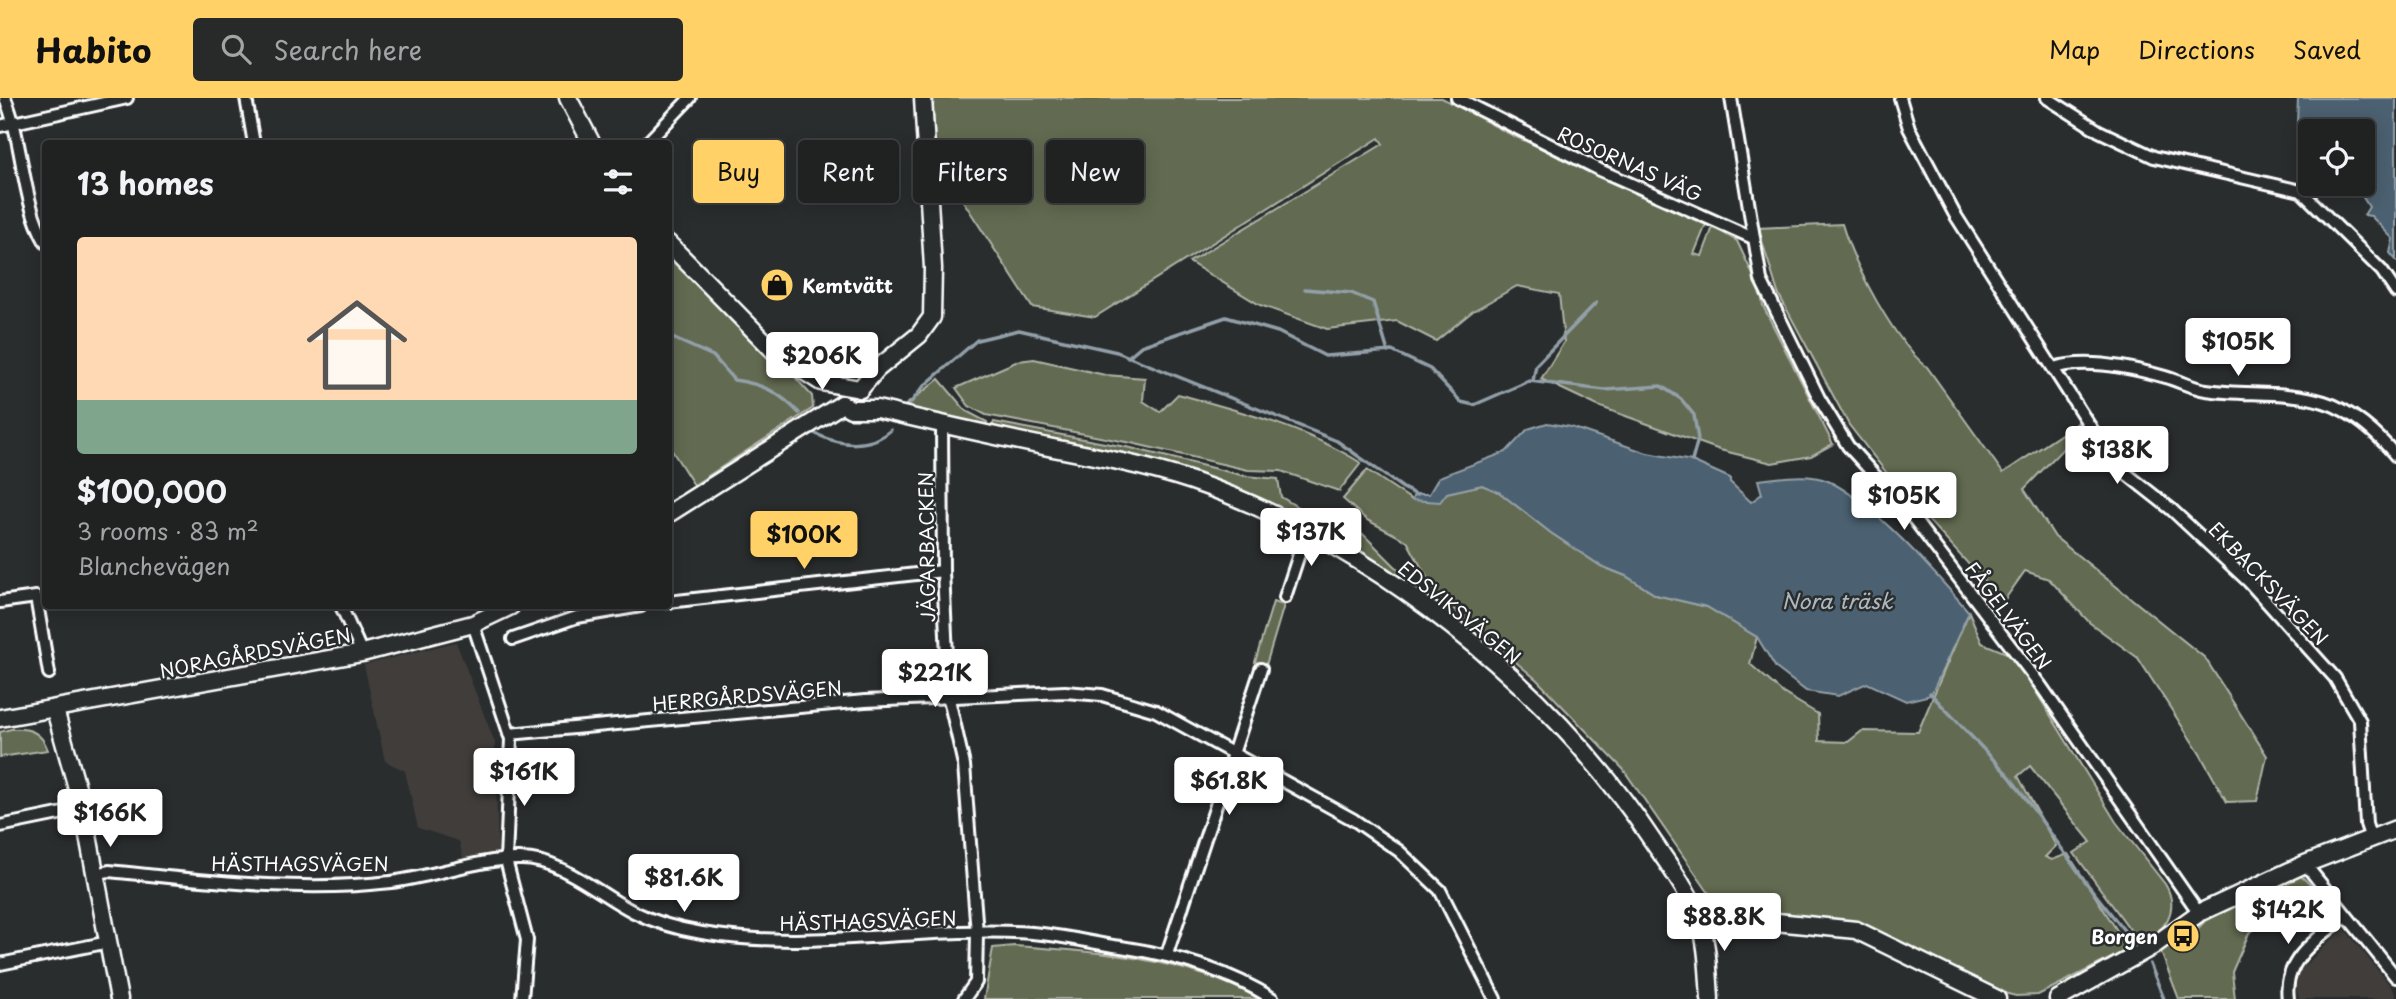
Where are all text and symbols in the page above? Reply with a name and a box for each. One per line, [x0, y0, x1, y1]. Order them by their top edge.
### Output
search box [193, 18, 683, 81]
text: Habito [35, 24, 151, 74]
icon: search [217, 30, 255, 68]
text: Search here [273, 30, 422, 69]
text: Map [2049, 31, 2100, 67]
text: Directions [2138, 31, 2255, 67]
text: Saved [2293, 31, 2361, 67]
street label: ROSORNAS VÄG [1553, 119, 1707, 207]
map controls [2298, 119, 2375, 196]
button: locate [2298, 119, 2375, 196]
chip: Buy [693, 140, 784, 203]
chip: Rent [798, 140, 899, 203]
chip: Filters [913, 140, 1032, 203]
chip: New [1046, 140, 1144, 203]
text: 13 homes [77, 160, 214, 205]
icon: filters [599, 163, 637, 201]
shop icon: Kemtvätt [758, 266, 796, 304]
place label: Kemtvätt [802, 271, 893, 299]
icon: home [294, 282, 420, 408]
pin: $105K [2189, 318, 2287, 378]
text: $105K [2201, 323, 2275, 358]
pin: $206K [773, 332, 871, 392]
text: $206K [782, 337, 862, 372]
pin: $138K [2068, 426, 2166, 486]
text: $138K [2081, 431, 2153, 466]
text: $100,000 [77, 468, 227, 513]
street label: JÄGARBACKEN [911, 472, 941, 622]
pin: $105K [1855, 472, 1953, 532]
text: $105K [1867, 477, 1941, 512]
pin: $137K [1262, 508, 1360, 568]
pin: $100K [755, 512, 853, 571]
text: 3 rooms · 83 m² [77, 513, 259, 548]
text: $137K [1276, 513, 1346, 548]
street label: EKBACKSVÄGEN [2203, 515, 2335, 651]
text: $100K [766, 516, 842, 551]
text: Blanchevägen [77, 548, 230, 583]
street label: EDSVIKSVÄGEN [1393, 554, 1527, 670]
street label: FÅGELVÄGEN [1959, 555, 2059, 675]
water label: Nora träsk [1781, 584, 1894, 616]
street label: NORAGÅRDSVÄGEN [157, 620, 353, 684]
pin: $221K [886, 650, 984, 709]
text: $221K [898, 654, 972, 689]
street label: HERRGÅRDSVÄGEN [651, 673, 843, 717]
pin: $161K [475, 748, 573, 808]
text: $161K [490, 753, 558, 788]
pin: $61.8K [1172, 758, 1286, 817]
text: $61.8K [1190, 762, 1268, 797]
pin: $166K [61, 790, 159, 849]
text: $166K [73, 794, 147, 829]
street label: HÄSTHAGSVÄGEN [211, 849, 389, 877]
pin: $81.6K [627, 854, 741, 914]
text: $81.6K [644, 859, 724, 894]
pin: $142K [2239, 886, 2337, 946]
text: $142K [2252, 891, 2325, 926]
pin: $88.8K [1667, 894, 1781, 953]
text: $88.8K [1683, 898, 1765, 933]
street label: HÄSTHAGSVÄGEN [779, 903, 957, 937]
bus stop icon: Borgen [2164, 917, 2202, 955]
place label: Borgen [2091, 922, 2158, 950]

